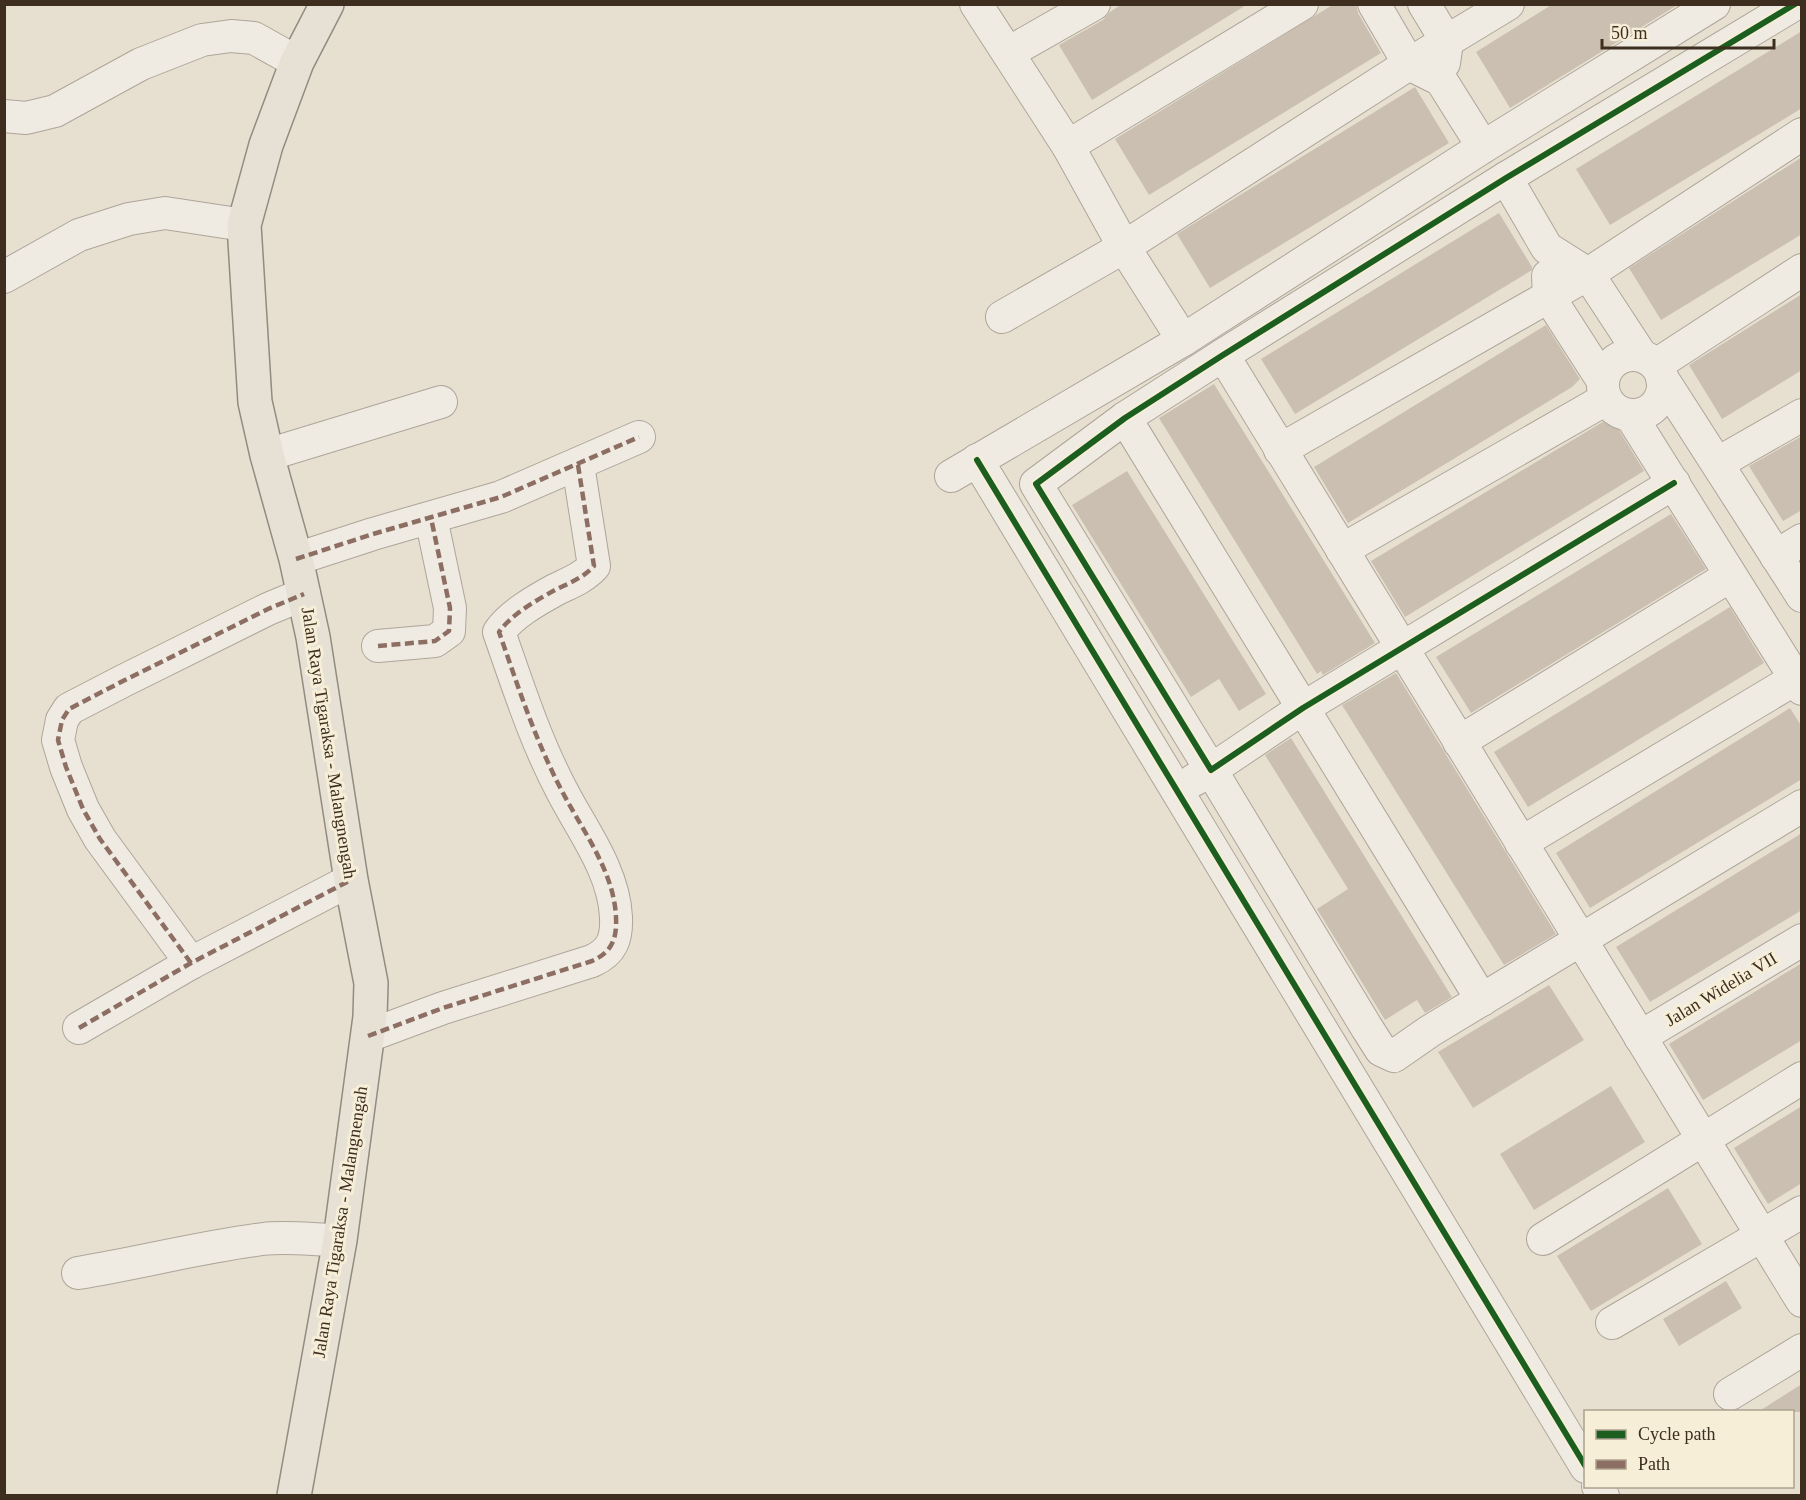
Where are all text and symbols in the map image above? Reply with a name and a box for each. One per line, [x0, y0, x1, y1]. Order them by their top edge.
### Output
scale bar [1602, 12, 1774, 50]
text: 50 m [1611, 23, 1648, 43]
street label: Jalan Raya Tigaraksa - Malangnengah [298, 606, 360, 880]
street label: Jalan Widelia VII [1662, 948, 1780, 1030]
street label: Jalan Raya Tigaraksa - Malangnengah [309, 1085, 371, 1359]
legend [1584, 1410, 1794, 1488]
text: Cycle path [1638, 1424, 1715, 1444]
text: Path [1638, 1454, 1670, 1474]

